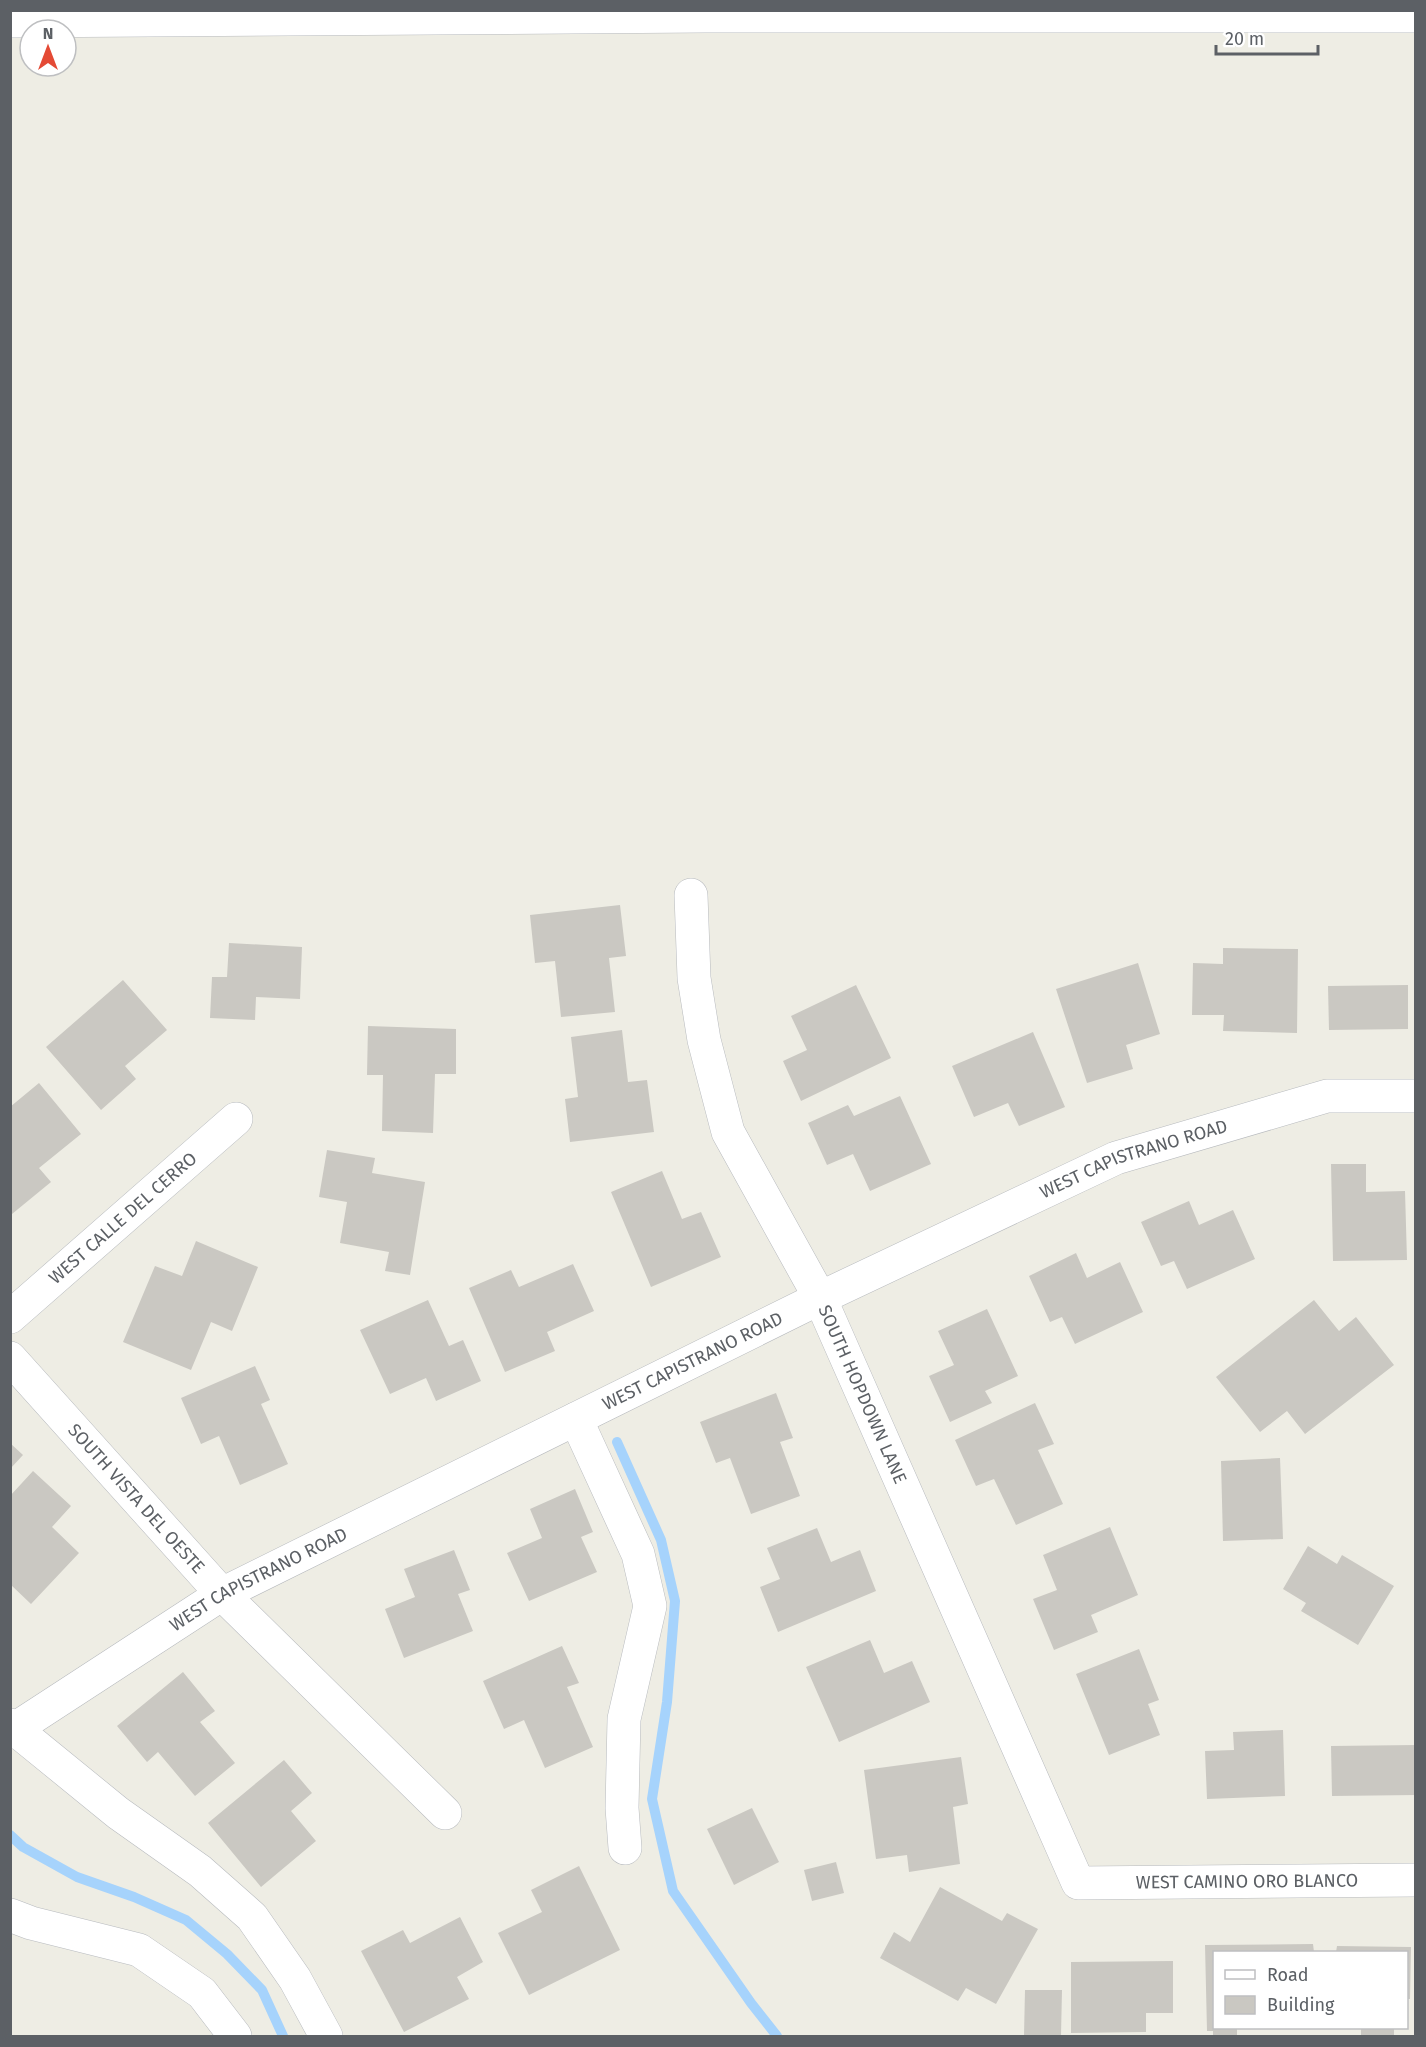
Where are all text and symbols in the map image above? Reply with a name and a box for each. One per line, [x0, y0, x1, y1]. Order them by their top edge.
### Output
north arrow [18, 18, 78, 78]
scale bar [1216, 18, 1318, 56]
text: N [43, 24, 53, 43]
text: 20 m [1225, 28, 1264, 50]
street label: WEST CAPISTRANO ROAD [1036, 1115, 1230, 1203]
street label: WEST CALLE DEL CERRO [44, 1147, 201, 1289]
street label: SOUTH HOPDOWN LANE [813, 1302, 911, 1487]
street label: WEST CAPISTRANO ROAD [599, 1307, 786, 1415]
street label: SOUTH VISTA DEL OESTE [63, 1419, 209, 1578]
street label: WEST CAPISTRANO ROAD [166, 1523, 351, 1636]
street label: WEST CAMINO ORO BLANCO [1136, 1870, 1358, 1893]
legend [1213, 1951, 1408, 2029]
text: Road [1267, 1964, 1309, 1986]
text: Building [1267, 1994, 1335, 2016]

